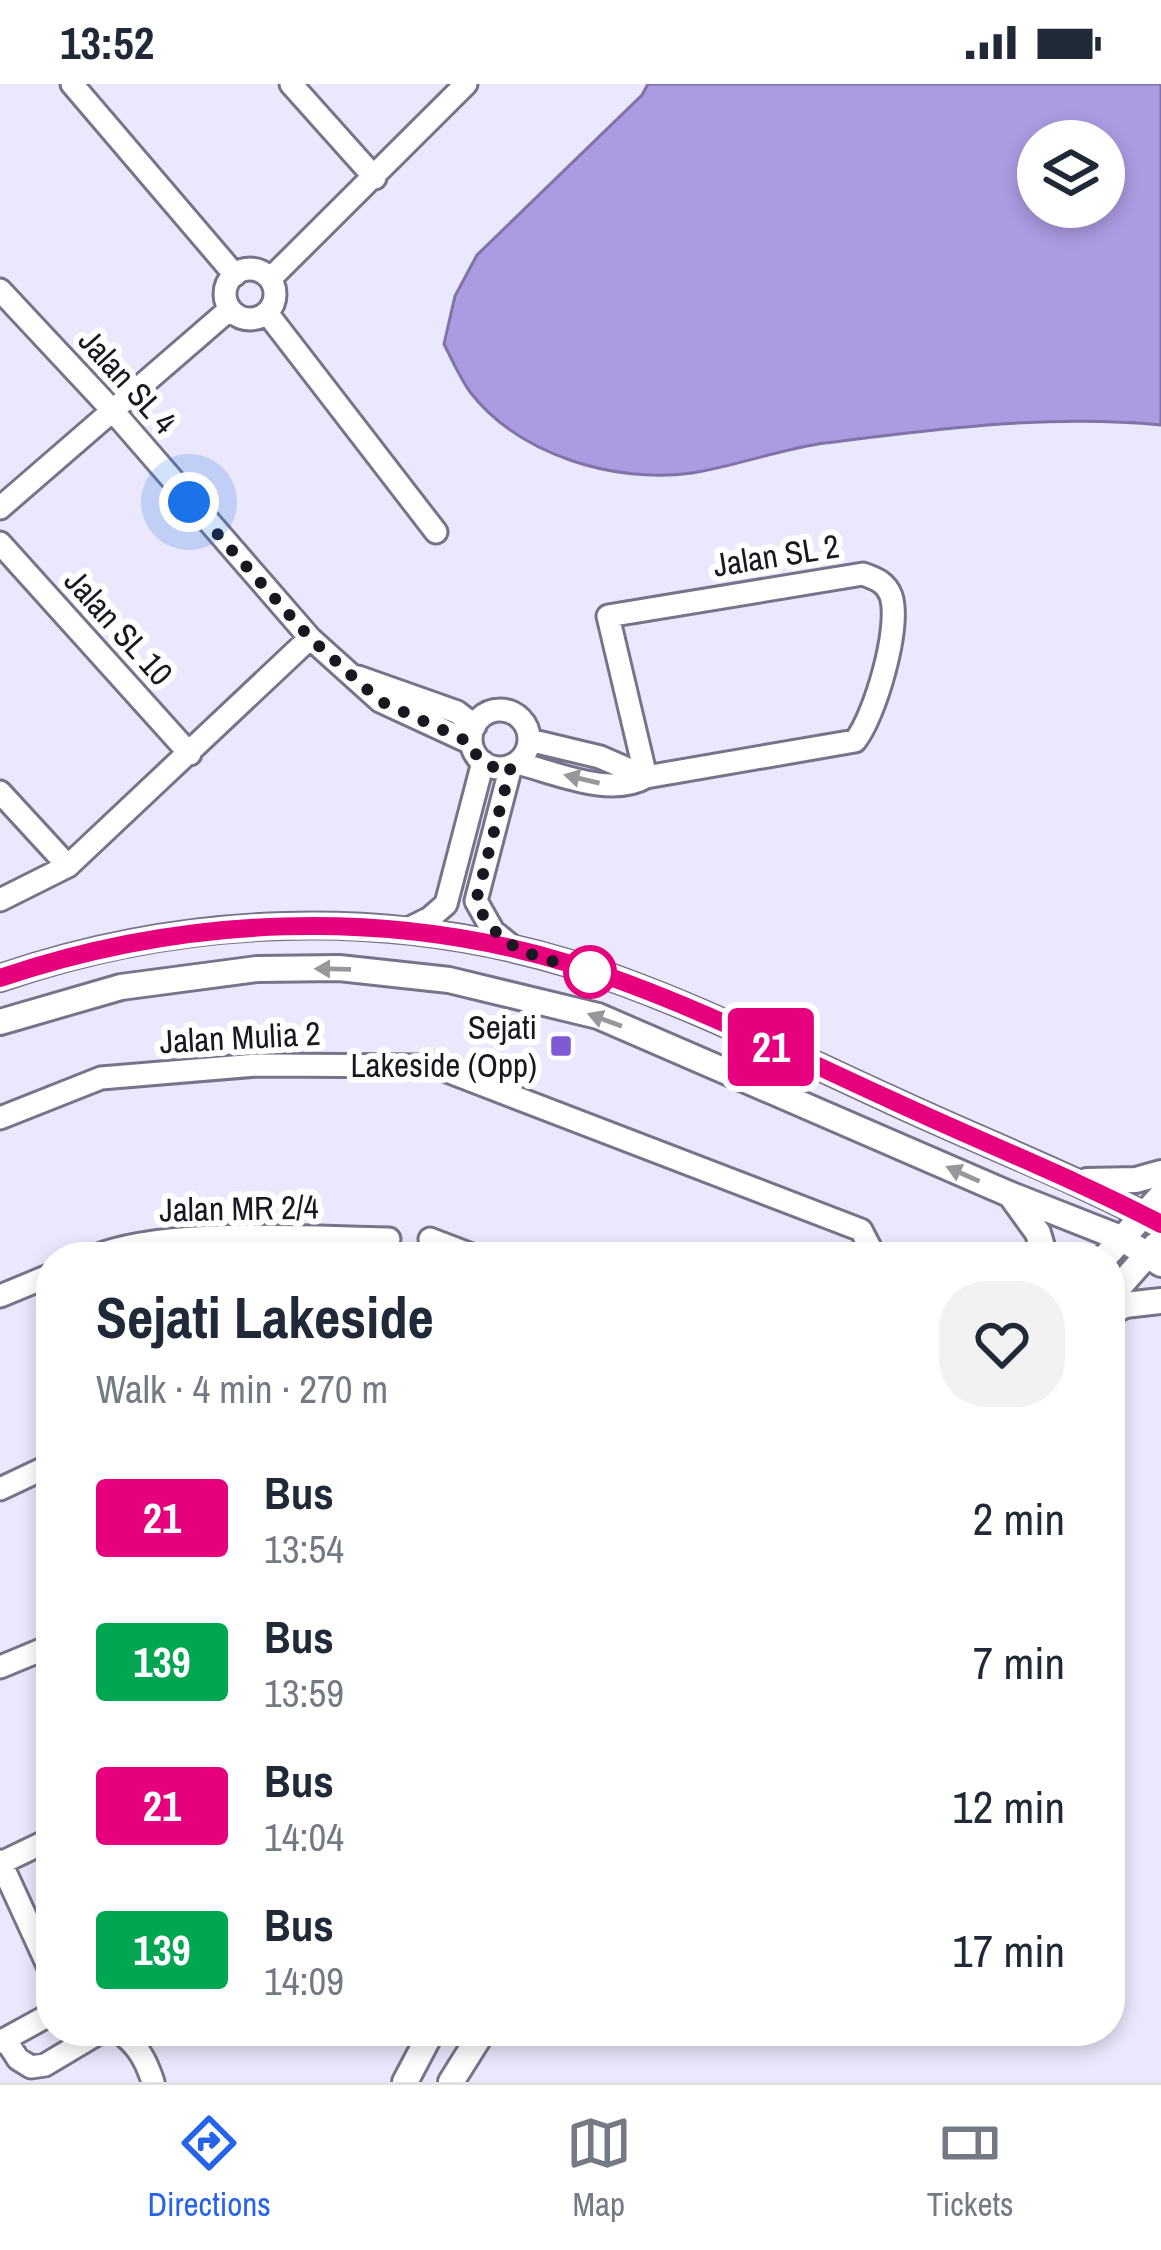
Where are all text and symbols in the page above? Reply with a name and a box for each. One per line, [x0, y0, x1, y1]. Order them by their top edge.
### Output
text: 13:52 [60, 12, 154, 73]
map controls [1017, 120, 1125, 228]
button: layers [1017, 120, 1125, 228]
street label: Jalan SL 4 [69, 319, 187, 443]
your location [159, 472, 219, 532]
street label: Jalan SL 2 [710, 523, 842, 587]
street label: Jalan SL 10 [55, 560, 183, 694]
one-way arrow [563, 769, 600, 788]
unlabelled marker [565, 947, 615, 997]
one-way arrow [313, 959, 351, 978]
place label: Sejati Lakeside (Opp) [350, 1005, 537, 1087]
line badge: 21 [717, 1008, 825, 1086]
one-way arrow [587, 1010, 623, 1028]
street label: Jalan Mulia 2 [158, 1011, 322, 1063]
text: 21 [752, 1019, 790, 1075]
marker: Sejati Lakeside (Opp) [548, 1033, 574, 1059]
one-way arrow [946, 1163, 981, 1183]
street label: Jalan MR 2/4 [159, 1185, 319, 1231]
text: Sejati Lakeside [96, 1279, 434, 1356]
button: heart [939, 1281, 1065, 1407]
text: Walk · 4 min · 270 m [96, 1363, 388, 1415]
text: Bus [264, 1462, 334, 1523]
text: 2 min [973, 1488, 1065, 1549]
text: 21 [143, 1490, 181, 1546]
text: 13:54 [264, 1523, 344, 1575]
text: Bus [264, 1606, 334, 1667]
text: 7 min [973, 1632, 1065, 1693]
text: 139 [133, 1634, 191, 1690]
text: 13:59 [264, 1667, 344, 1719]
text: Bus [264, 1750, 334, 1811]
text: 12 min [952, 1776, 1065, 1837]
text: 21 [143, 1778, 181, 1834]
text: 14:04 [264, 1811, 344, 1863]
text: Bus [264, 1894, 334, 1955]
text: 17 min [952, 1920, 1065, 1981]
text: 139 [133, 1922, 191, 1978]
text: 14:09 [264, 1955, 344, 2007]
tab: Directions [148, 2110, 271, 2226]
tab: Map [566, 2110, 632, 2226]
tab: Tickets [927, 2110, 1013, 2226]

